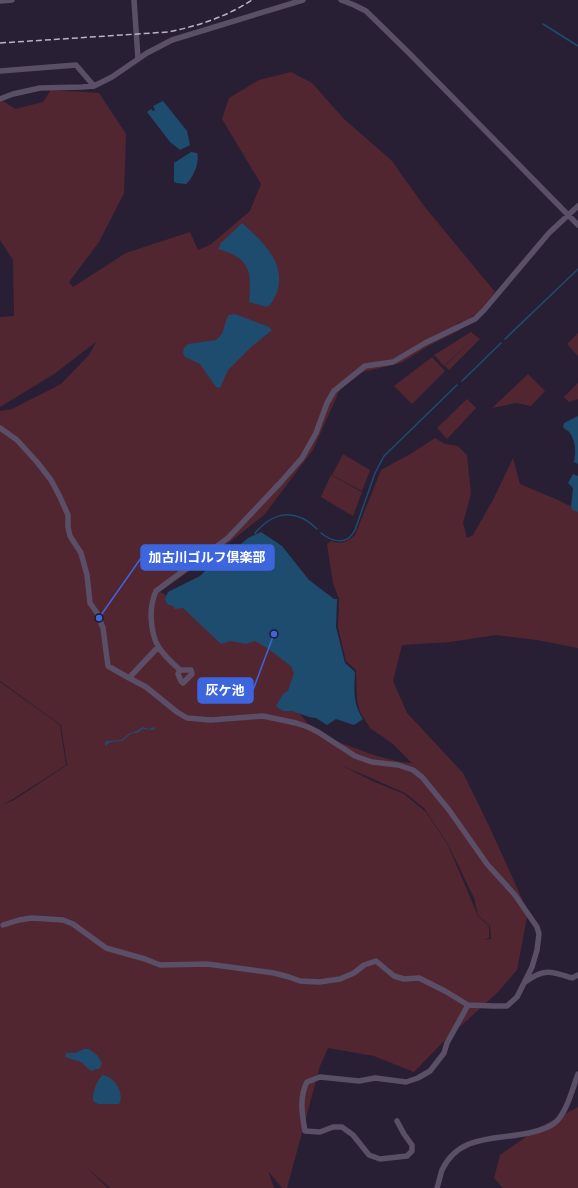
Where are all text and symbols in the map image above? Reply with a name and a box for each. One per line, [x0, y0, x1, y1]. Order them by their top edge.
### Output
callout: 加古川ゴルフ倶楽部 [141, 545, 274, 570]
text: 加古川ゴルフ倶楽部 [148, 550, 266, 565]
callout: 灰ケ池 [198, 678, 253, 703]
text: 灰ケ池 [205, 683, 245, 698]

